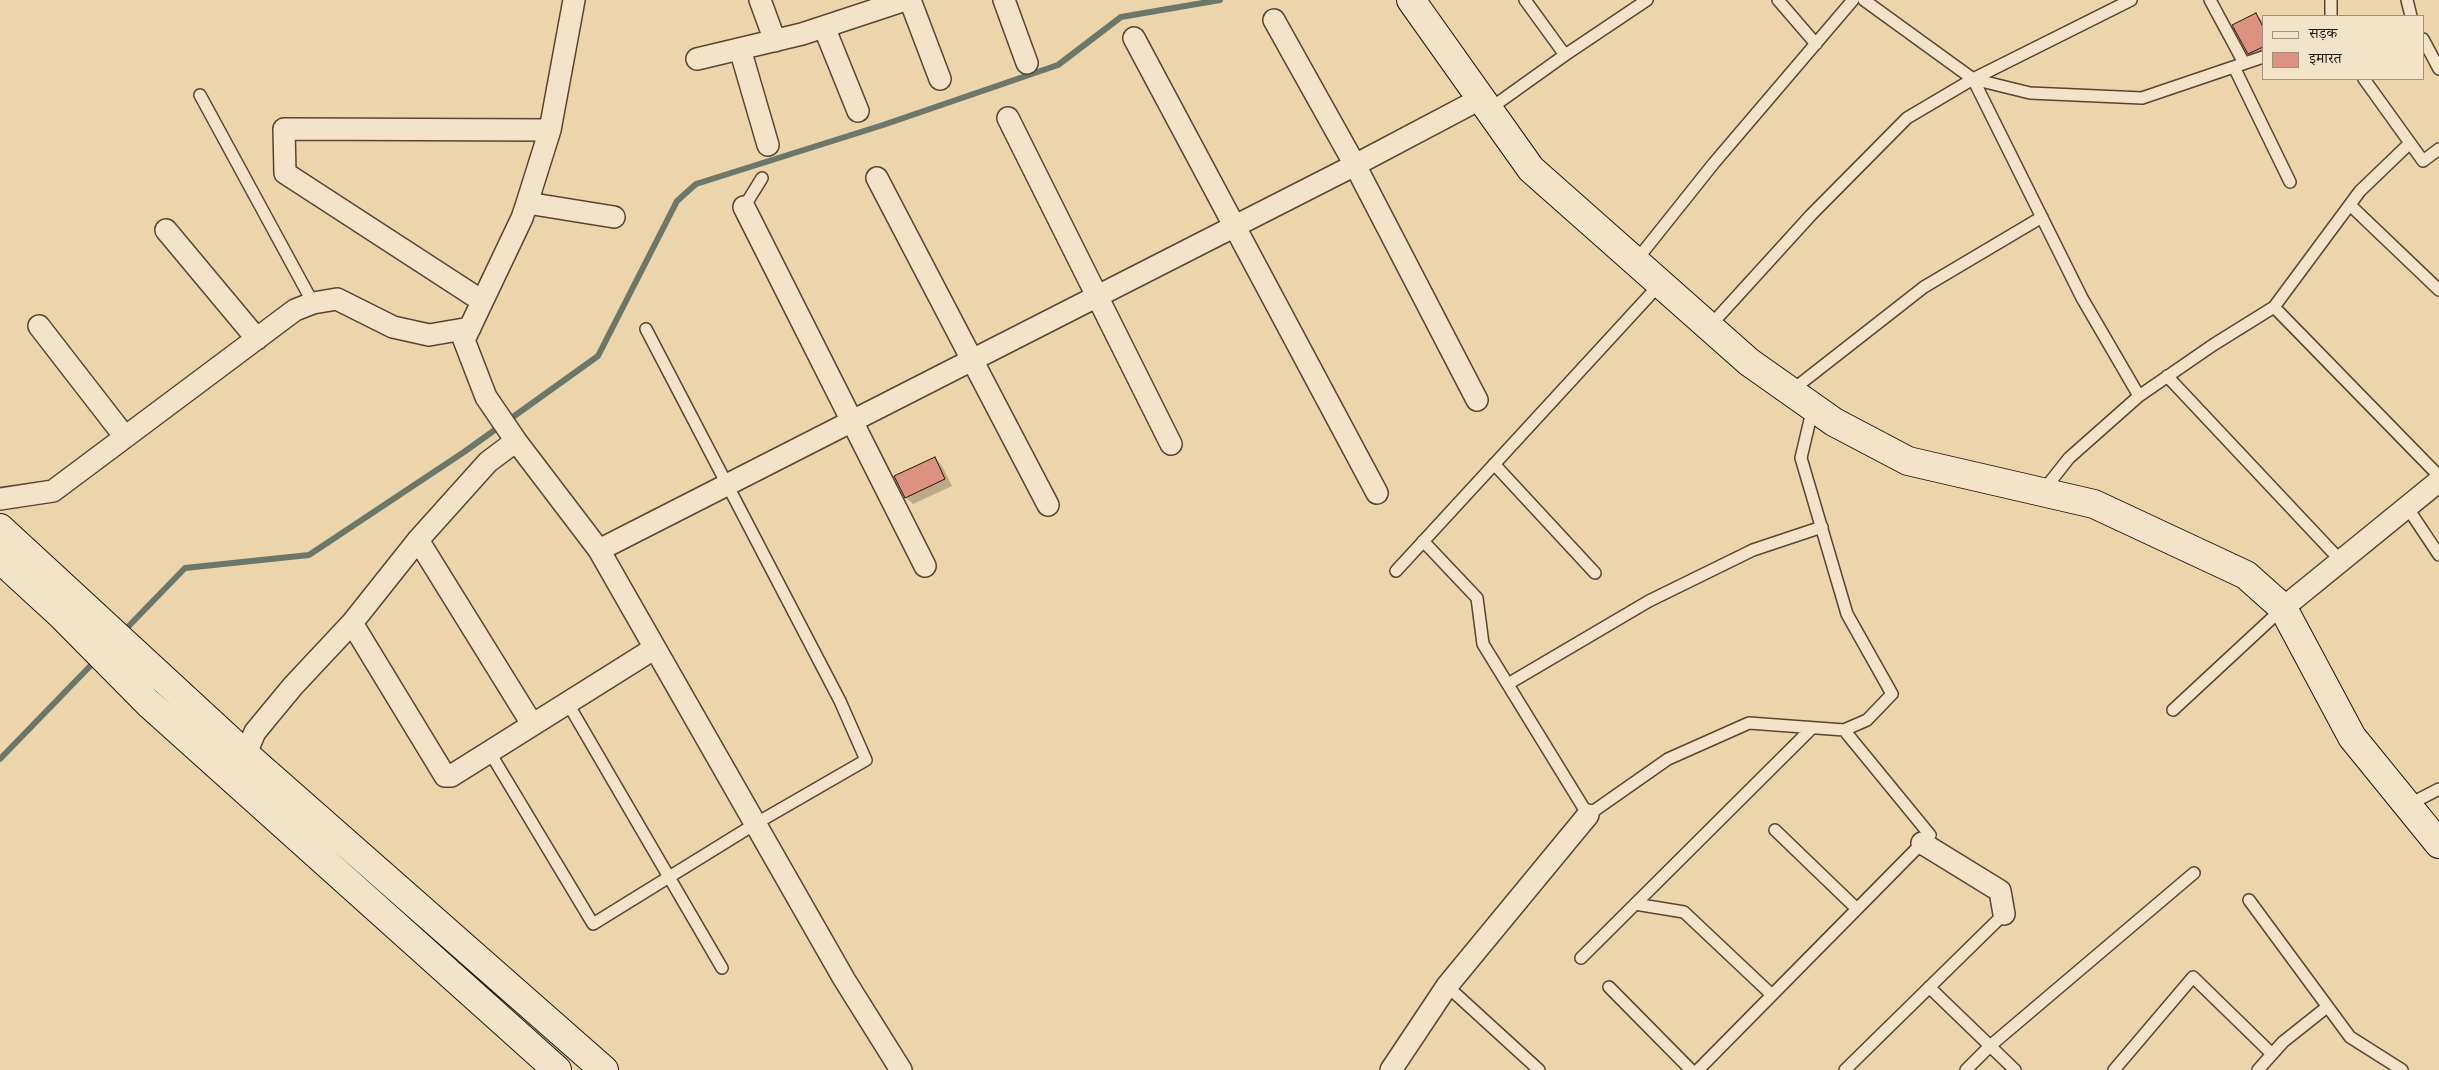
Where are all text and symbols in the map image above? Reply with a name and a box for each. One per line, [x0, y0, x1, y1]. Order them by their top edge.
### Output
legend [2262, 15, 2424, 80]
text: सड़क [2309, 22, 2337, 43]
text: इमारत [2309, 47, 2342, 68]

